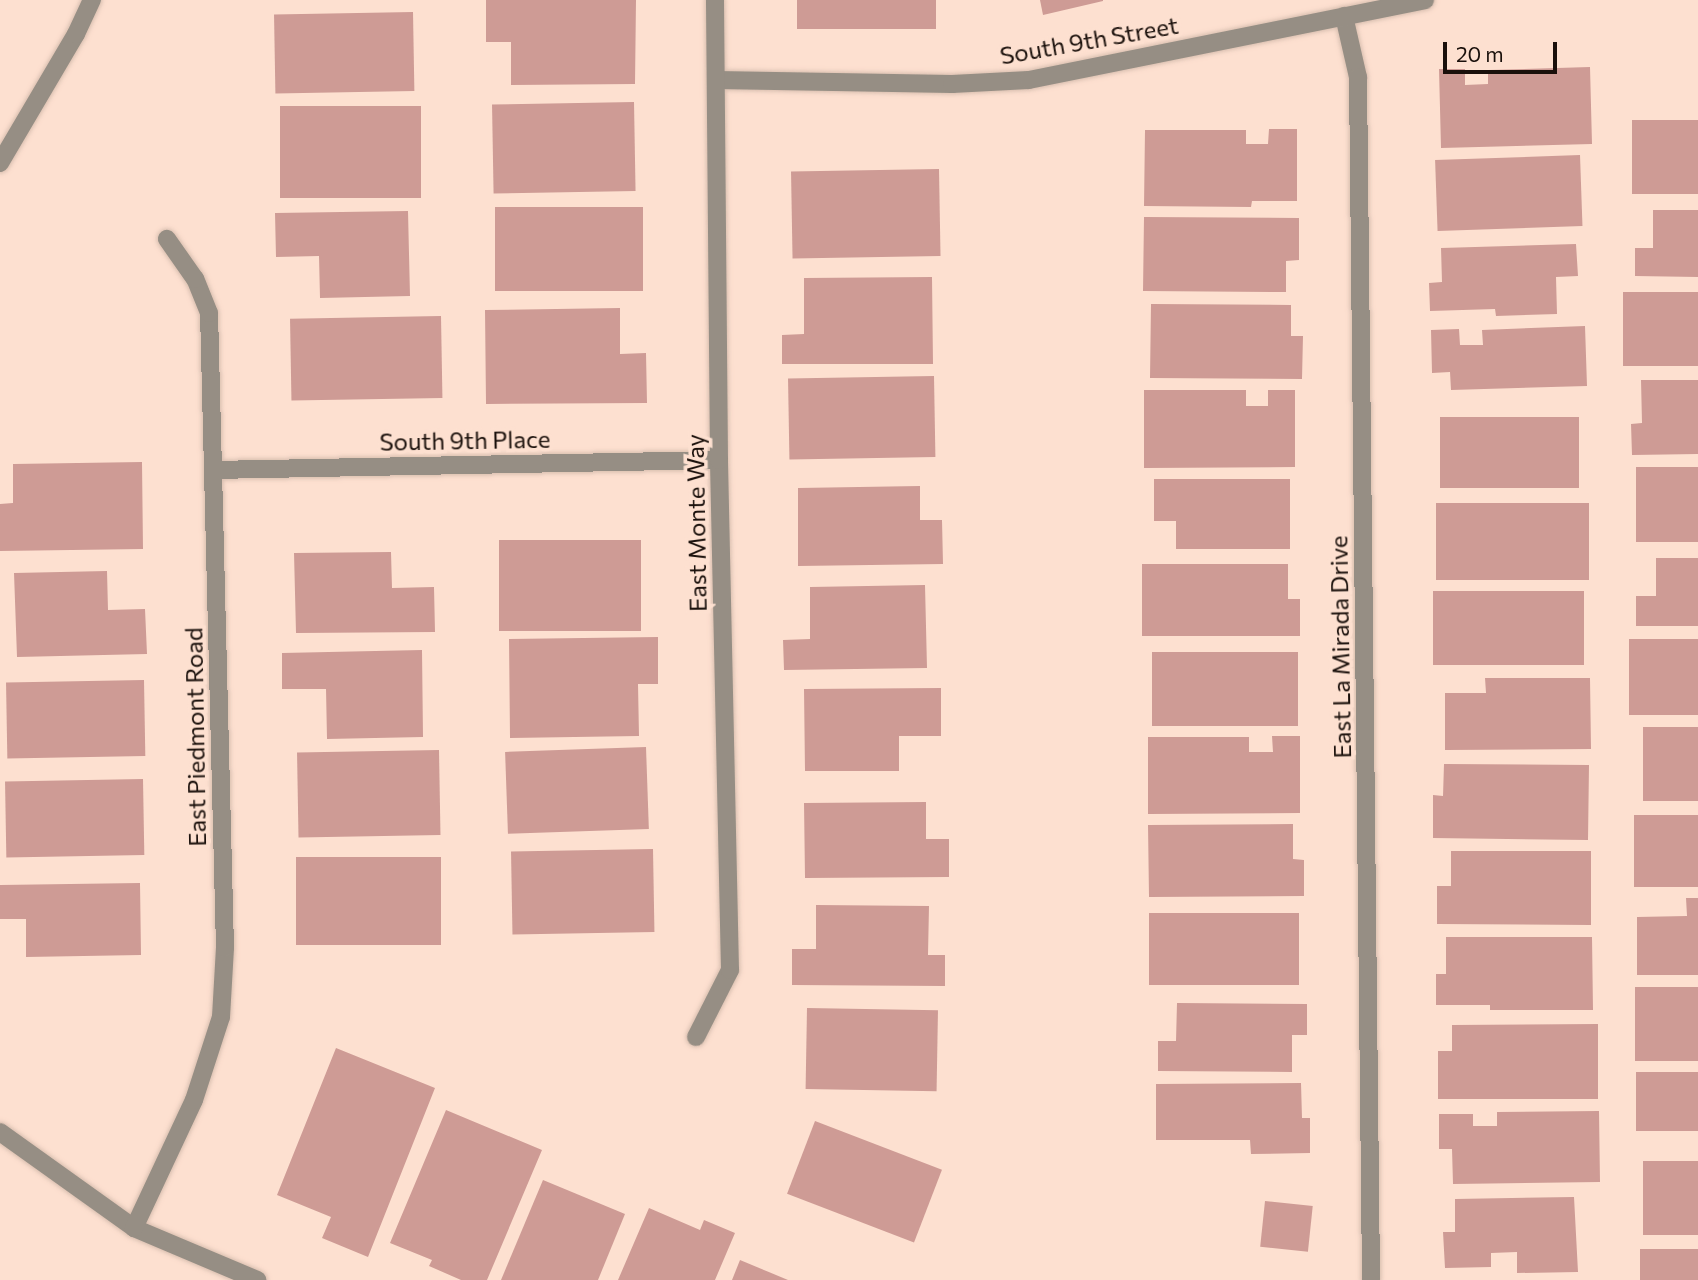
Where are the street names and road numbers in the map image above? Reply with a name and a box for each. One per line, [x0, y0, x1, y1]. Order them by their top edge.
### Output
street label: South 9th Street [998, 10, 1180, 70]
street label: South 9th Place [379, 424, 551, 456]
street label: East Monte Way [680, 434, 712, 612]
street label: East La Mirada Drive [1324, 535, 1356, 759]
street label: East Piedmont Road [179, 627, 211, 847]

